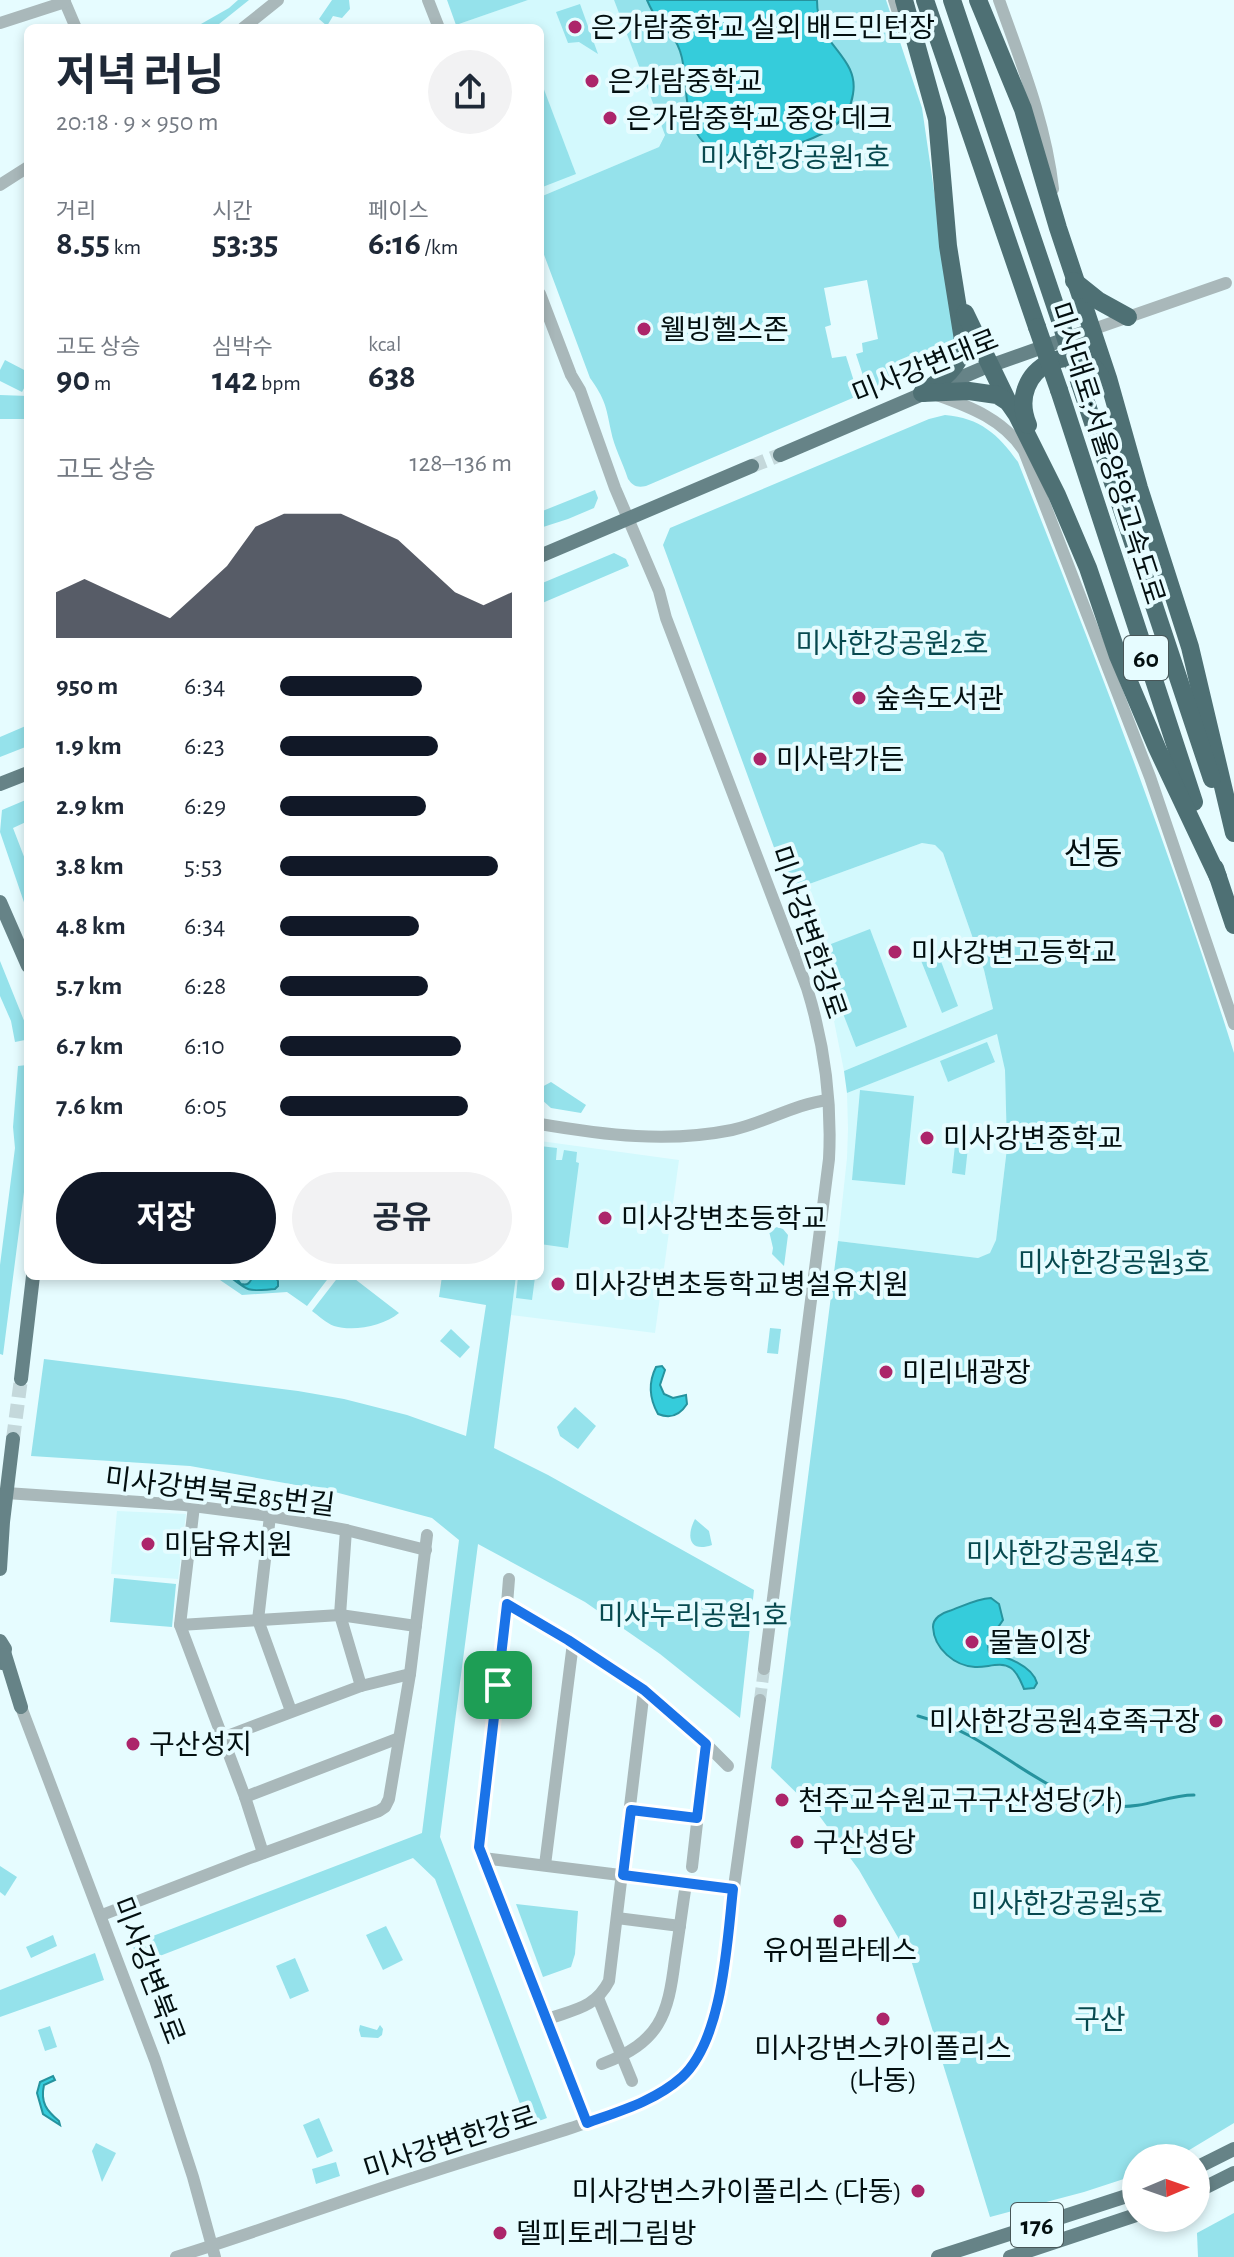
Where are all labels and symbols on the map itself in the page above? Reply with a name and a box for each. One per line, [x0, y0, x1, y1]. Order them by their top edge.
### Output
place label: 은가람중학교 실외 배드민턴장 [591, 13, 935, 43]
marker: 은가람중학교 실외 배드민턴장 [566, 18, 584, 36]
place label: 은가람중학교 [608, 67, 763, 97]
marker: 은가람중학교 [583, 72, 601, 90]
place label: 은가람중학교 중앙 데크 [626, 104, 893, 134]
marker: 은가람중학교 중앙 데크 [601, 109, 619, 127]
park label: 미사한강공원1호 [700, 143, 890, 173]
street label: 미사대로;서울양양고속도로 [1044, 299, 1170, 608]
place label: 웰빙헬스존 [660, 315, 789, 345]
marker: 웰빙헬스존 [635, 320, 653, 338]
street label: 미사강변대로 [848, 324, 1003, 410]
park label: 미사한강공원2호 [795, 629, 989, 659]
road number: 60 [1124, 636, 1168, 680]
place label: 숲속도서관 [875, 684, 1004, 714]
marker: 숲속도서관 [850, 689, 868, 707]
place label: 미사락가든 [776, 745, 905, 775]
marker: 미사락가든 [751, 750, 769, 768]
district label: 선동 [1064, 837, 1122, 870]
street label: 미사강변한강로 [765, 842, 852, 1022]
place label: 미사강변고등학교 [911, 938, 1117, 968]
marker: 미사강변고등학교 [886, 943, 904, 961]
place label: 미사강변중학교 [943, 1124, 1123, 1154]
marker: 미사강변중학교 [918, 1129, 936, 1147]
place label: 미사강변초등학교 [621, 1204, 827, 1234]
marker: 미사강변초등학교 [596, 1209, 614, 1227]
park label: 미사한강공원3호 [1018, 1248, 1210, 1278]
place label: 미사강변초등학교병설유치원 [574, 1270, 909, 1300]
marker: 미사강변초등학교병설유치원 [549, 1275, 567, 1293]
place label: 미리내광장 [902, 1358, 1031, 1388]
marker: 미리내광장 [877, 1363, 895, 1381]
street label: 미사강변북로85번길 [103, 1463, 336, 1521]
place label: 미담유치원 [164, 1530, 293, 1560]
marker: 미담유치원 [139, 1535, 157, 1553]
park label: 미사한강공원4호 [966, 1539, 1160, 1569]
park label: 미사누리공원1호 [598, 1601, 788, 1631]
place label: 물놀이장 [988, 1628, 1091, 1658]
marker: 물놀이장 [963, 1633, 981, 1651]
pin [464, 1651, 532, 1719]
place label: 미사한강공원4호족구장 [929, 1707, 1200, 1737]
marker: 미사한강공원4호족구장 [1207, 1712, 1225, 1730]
place label: 구산성지 [149, 1730, 252, 1760]
marker: 구산성지 [124, 1735, 142, 1753]
place label: 천주교수원교구구산성당(가) [798, 1786, 1124, 1816]
marker: 천주교수원교구구산성당(가) [773, 1791, 791, 1809]
place label: 구산성당 [813, 1828, 916, 1858]
marker: 구산성당 [788, 1833, 806, 1851]
park label: 미사한강공원5호 [971, 1889, 1163, 1919]
street label: 미사강변북로 [106, 1893, 190, 2048]
marker: 유어필라테스 [831, 1912, 849, 1930]
place label: 유어필라테스 [763, 1936, 917, 1966]
park label: 구산 [1074, 2006, 1126, 2035]
marker: 미사강변스카이폴리스 (나동) [874, 2010, 892, 2028]
place label: 미사강변스카이폴리스 (나동) [754, 2034, 1012, 2096]
street label: 미사강변한강로 [360, 2101, 541, 2185]
north arrow [1122, 2144, 1210, 2232]
place label: 미사강변스카이폴리스 (다동) [572, 2177, 902, 2207]
marker: 미사강변스카이폴리스 (다동) [909, 2182, 927, 2200]
road number: 176 [1011, 2203, 1063, 2247]
place label: 델피토레그림방 [516, 2219, 696, 2249]
marker: 델피토레그림방 [491, 2224, 509, 2242]

